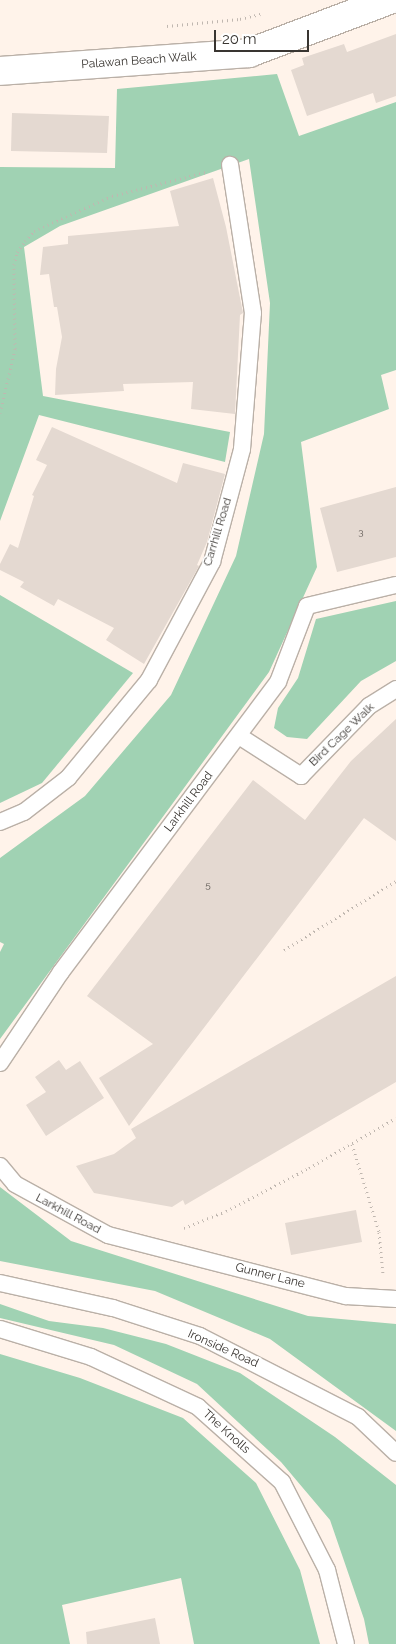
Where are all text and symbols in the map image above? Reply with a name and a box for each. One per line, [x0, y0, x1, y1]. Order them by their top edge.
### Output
scale bar [216, 20, 311, 52]
text: 20 m [222, 30, 257, 48]
street label: Palawan Beach Walk [81, 50, 197, 72]
street label: Carrhill Road [201, 496, 235, 568]
house number: 3 [358, 526, 364, 538]
street label: Bird Cage Walk [306, 700, 378, 770]
street label: Larkhill Road [162, 769, 216, 835]
house number: 5 [205, 879, 211, 891]
street label: Larkhill Road [33, 1191, 103, 1237]
street label: Gunner Lane [234, 1260, 306, 1292]
street label: Ironside Road [185, 1327, 261, 1371]
street label: The Knolls [199, 1407, 253, 1457]

